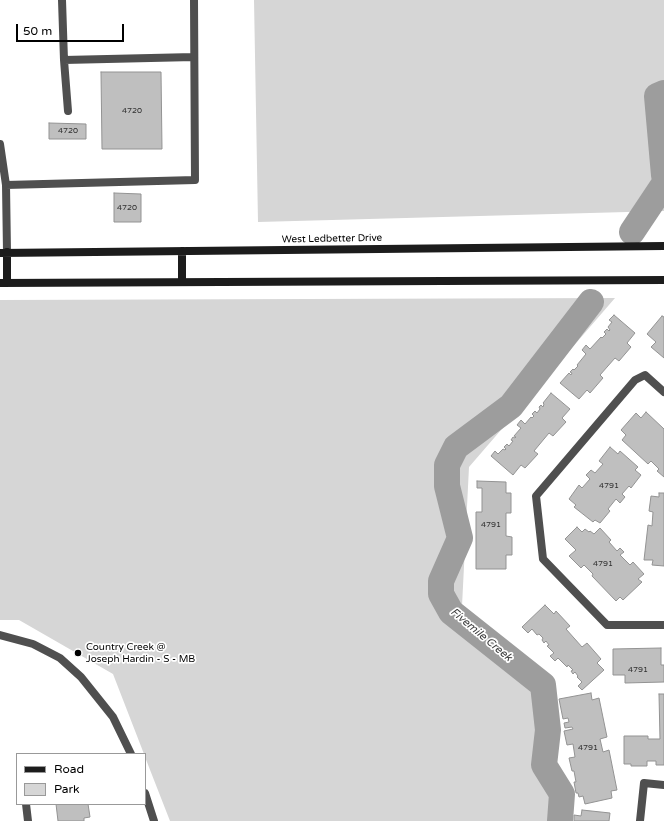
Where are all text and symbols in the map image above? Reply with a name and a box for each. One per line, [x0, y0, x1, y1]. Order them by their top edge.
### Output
scale bar [18, 16, 126, 42]
text: 50 m [23, 24, 52, 38]
house number: 4720 [122, 106, 142, 116]
house number: 4720 [58, 126, 78, 136]
house number: 4720 [117, 203, 137, 213]
street label: West Ledbetter Drive [282, 232, 382, 246]
house number: 4791 [599, 481, 619, 491]
house number: 4791 [481, 520, 501, 530]
house number: 4791 [593, 559, 613, 569]
water label: Fivemile Creek [448, 606, 514, 664]
place label: Country Creek @ Joseph Hardin - S - MB [86, 641, 195, 664]
marker: Country Creek @ Joseph Hardin - S - MB [73, 648, 83, 658]
house number: 4791 [628, 665, 648, 675]
house number: 4791 [578, 743, 598, 753]
legend [16, 753, 146, 805]
text: Road [54, 762, 84, 776]
text: Park [54, 782, 80, 796]

